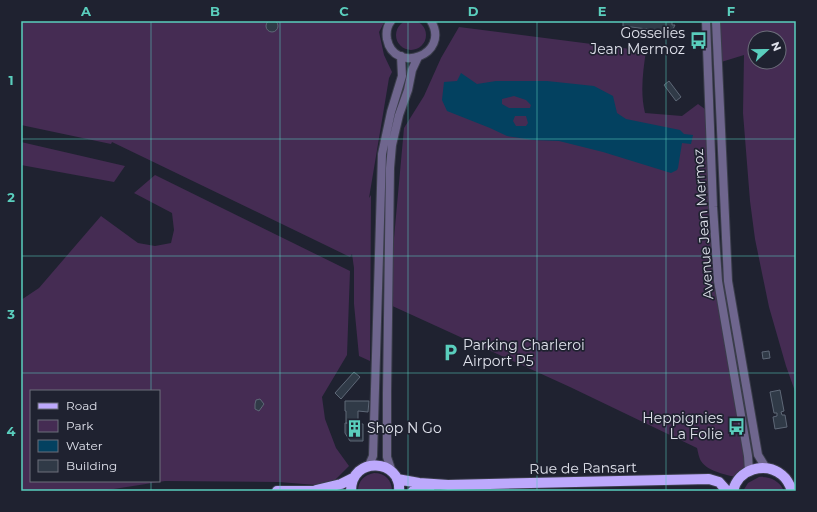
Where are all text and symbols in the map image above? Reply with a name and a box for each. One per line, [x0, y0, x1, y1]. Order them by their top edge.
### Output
text: A [80, 3, 92, 19]
text: B [210, 3, 220, 19]
text: C [339, 3, 349, 19]
text: D [468, 3, 479, 19]
text: E [598, 3, 607, 19]
text: F [727, 3, 735, 19]
place label: Gosselies Jean Mermoz [589, 24, 685, 58]
north arrow [747, 30, 787, 70]
bus stop icon: Gosselies Jean Mermoz [688, 31, 708, 51]
text: N [768, 40, 784, 53]
text: 1 [8, 72, 14, 88]
street label: Avenue Jean Mermoz [689, 148, 717, 300]
text: 2 [7, 189, 15, 205]
text: 3 [6, 306, 15, 322]
place label: Parking Charleroi Airport P5 [463, 336, 585, 370]
parking icon: Parking Charleroi Airport P5 [440, 343, 460, 363]
legend [30, 390, 160, 482]
text: Road [66, 398, 97, 413]
place label: Heppignies La Folie [642, 409, 723, 443]
bus stop icon: Heppignies La Folie [726, 416, 746, 436]
text: Park [66, 418, 94, 433]
building icon: Shop N Go [344, 418, 364, 438]
place label: Shop N Go [367, 419, 442, 437]
text: 4 [7, 423, 16, 439]
text: Water [66, 438, 103, 453]
text: Building [66, 458, 117, 473]
street label: Rue de Ransart [529, 458, 637, 478]

